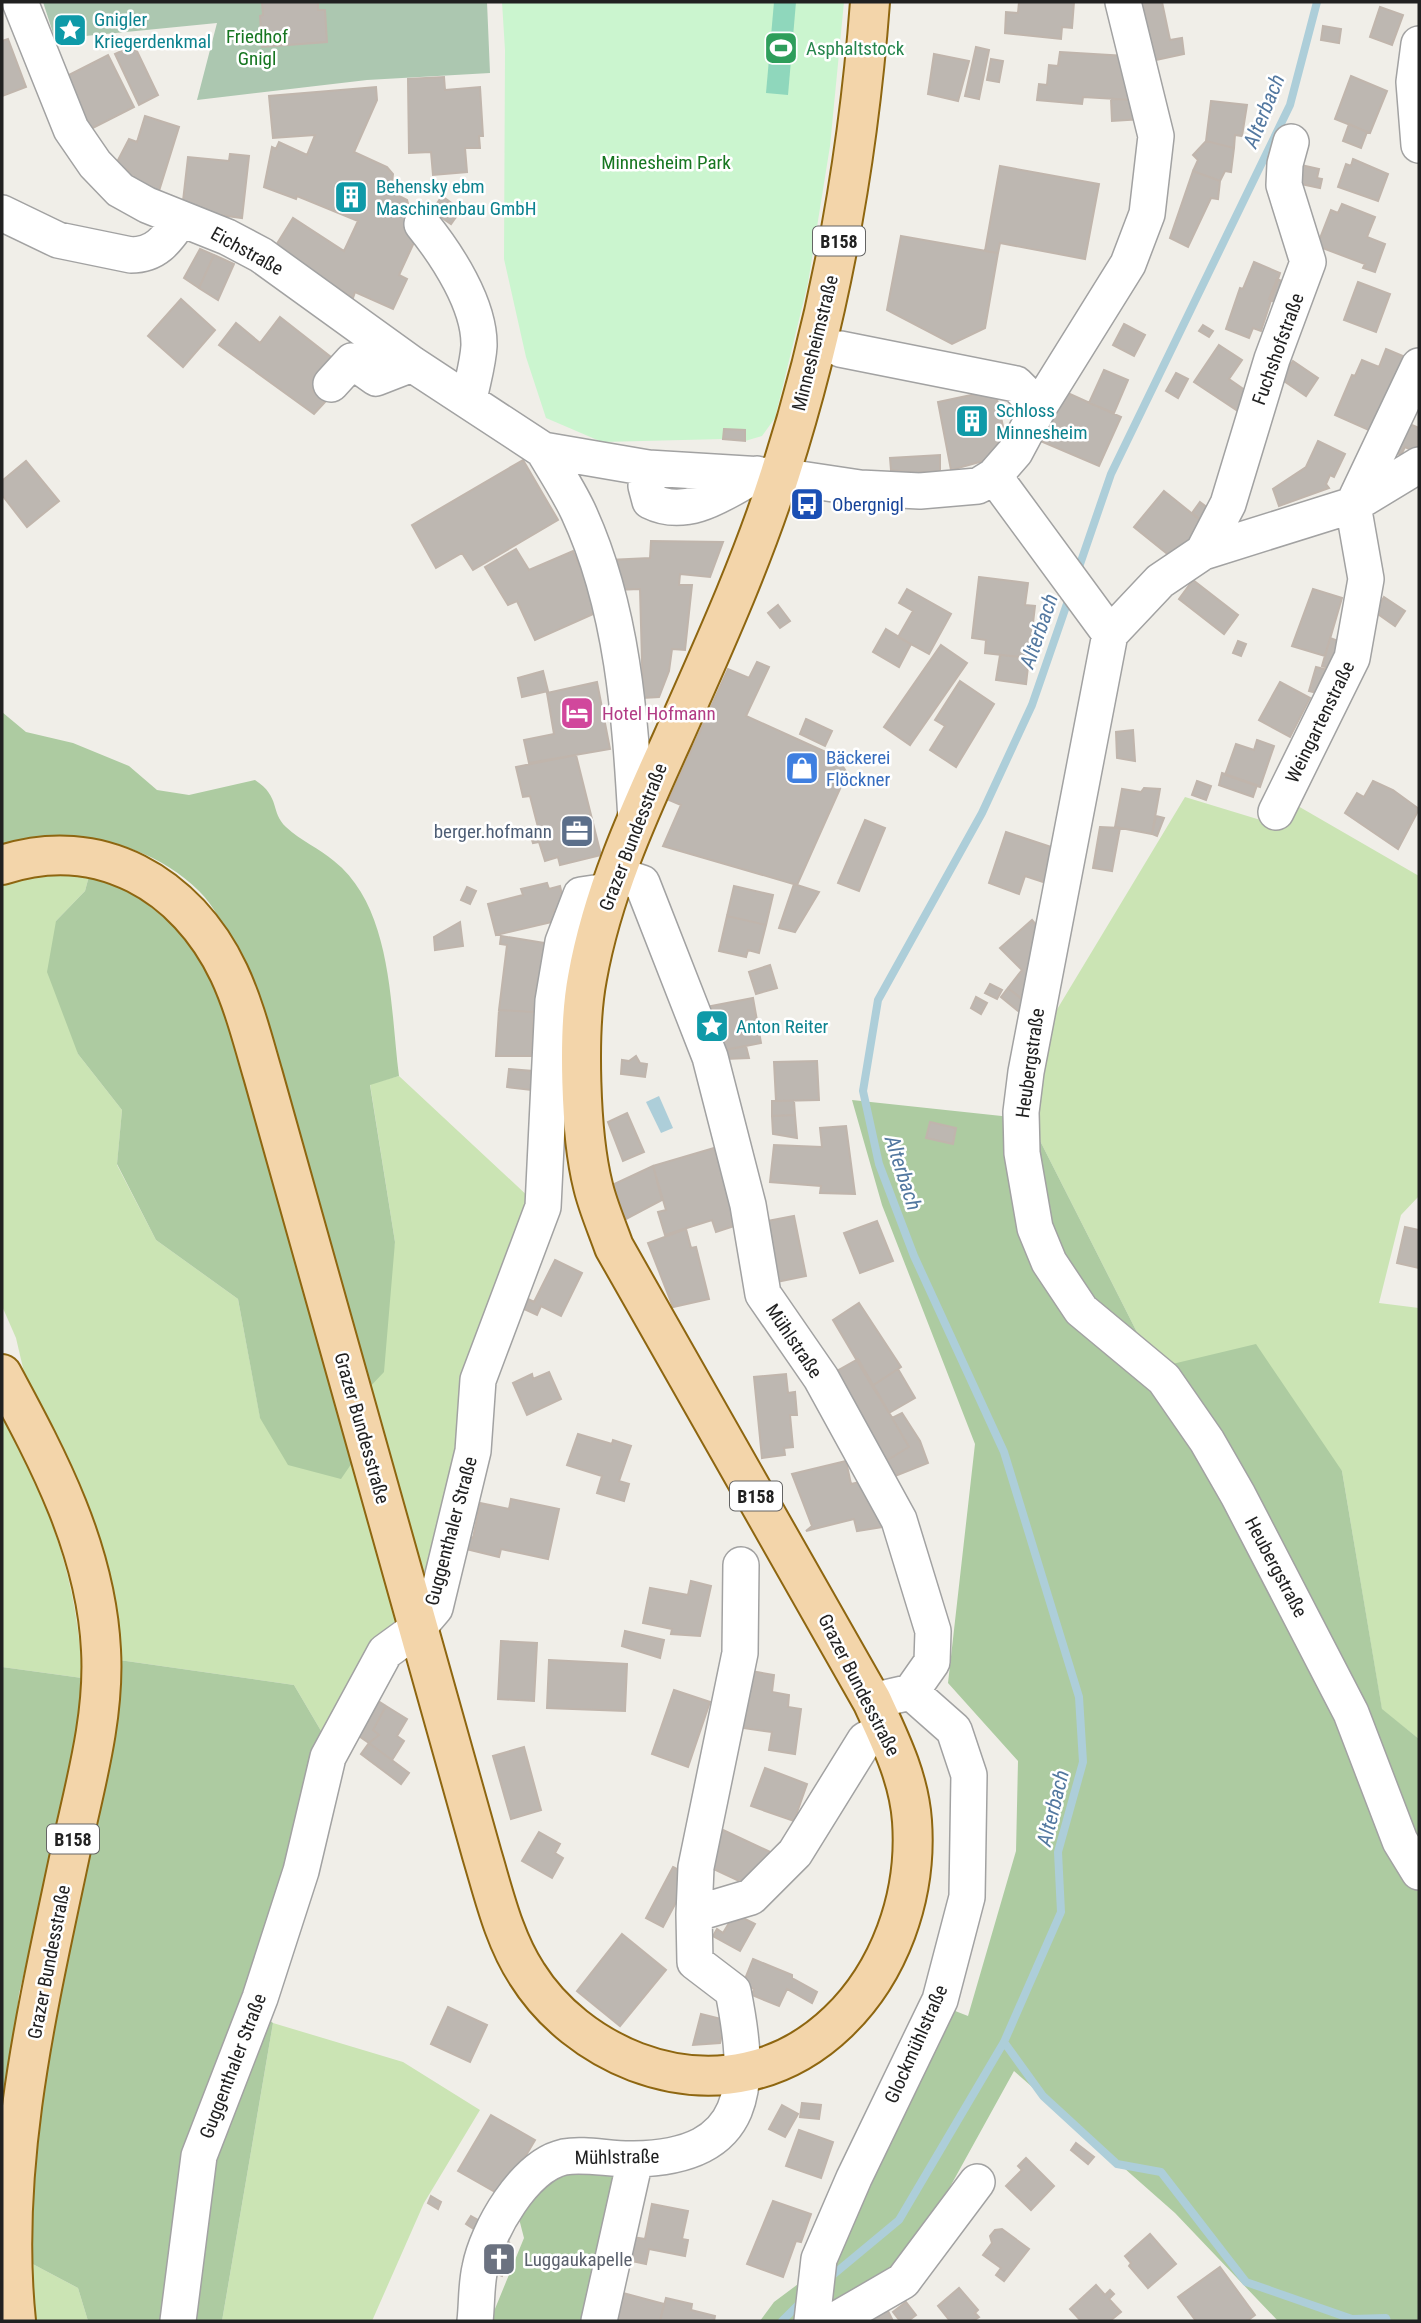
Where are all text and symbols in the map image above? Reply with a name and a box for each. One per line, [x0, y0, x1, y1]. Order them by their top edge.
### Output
place label: Gnigler Kriegerdenkmal [94, 8, 211, 53]
place icon: Gnigler Kriegerdenkmal [51, 11, 89, 49]
park label: Friedhof Gnigl [226, 25, 288, 70]
sports icon: Asphaltstock [762, 29, 800, 67]
place label: Asphaltstock [806, 37, 905, 60]
water label: Alterbach [1238, 71, 1290, 152]
park label: Minnesheim Park [601, 151, 731, 174]
place label: Behensky ebm Maschinenbau GmbH [376, 175, 536, 220]
building icon: Behensky ebm Maschinenbau GmbH [332, 178, 370, 216]
street label: Eichstraße [207, 222, 287, 280]
road number: B158 [813, 227, 865, 256]
street label: Minnesheimstraße [787, 273, 843, 413]
street label: Fuchshofstraße [1247, 290, 1309, 408]
place label: Schloss Minnesheim [996, 399, 1087, 444]
building icon: Schloss Minnesheim [953, 402, 991, 440]
bus stop icon: Obergnigl [788, 485, 826, 523]
place label: Obergnigl [832, 493, 904, 516]
water label: Alterbach [1015, 591, 1063, 672]
street label: Weingartenstraße [1281, 657, 1359, 787]
hotel icon: Hotel Hofmann [558, 694, 596, 732]
place label: Hotel Hofmann [602, 702, 716, 725]
place label: Bäckerei Flöckner [826, 746, 890, 791]
shop icon: Bäckerei Flöckner [783, 749, 821, 787]
street label: Grazer Bundesstraße [594, 760, 672, 914]
office icon: berger.hofmann [558, 812, 596, 850]
place label: berger.hofmann [434, 820, 552, 843]
street label: Heubergstraße [1011, 1006, 1049, 1119]
place icon: Anton Reiter [693, 1007, 731, 1045]
place label: Anton Reiter [736, 1015, 829, 1038]
water label: Alterbach [879, 1132, 926, 1213]
street label: Mühlstraße [761, 1299, 827, 1383]
street label: Grazer Bundesstraße [329, 1350, 395, 1506]
street label: Guggenthaler Straße [420, 1454, 482, 1608]
road number: B158 [730, 1482, 782, 1511]
street label: Heubergstraße [1240, 1513, 1312, 1621]
street label: Grazer Bundesstraße [813, 1610, 905, 1760]
water label: Alterbach [1032, 1768, 1074, 1849]
road number: B158 [47, 1825, 99, 1854]
street label: Grazer Bundesstraße [23, 1883, 75, 2041]
street label: Glockmühlstraße [880, 1981, 952, 2107]
street label: Guggenthaler Straße [195, 1990, 271, 2142]
street label: Mühlstraße [574, 2145, 660, 2169]
church icon: Luggaukapelle [480, 2240, 518, 2278]
place label: Luggaukapelle [524, 2248, 632, 2271]

